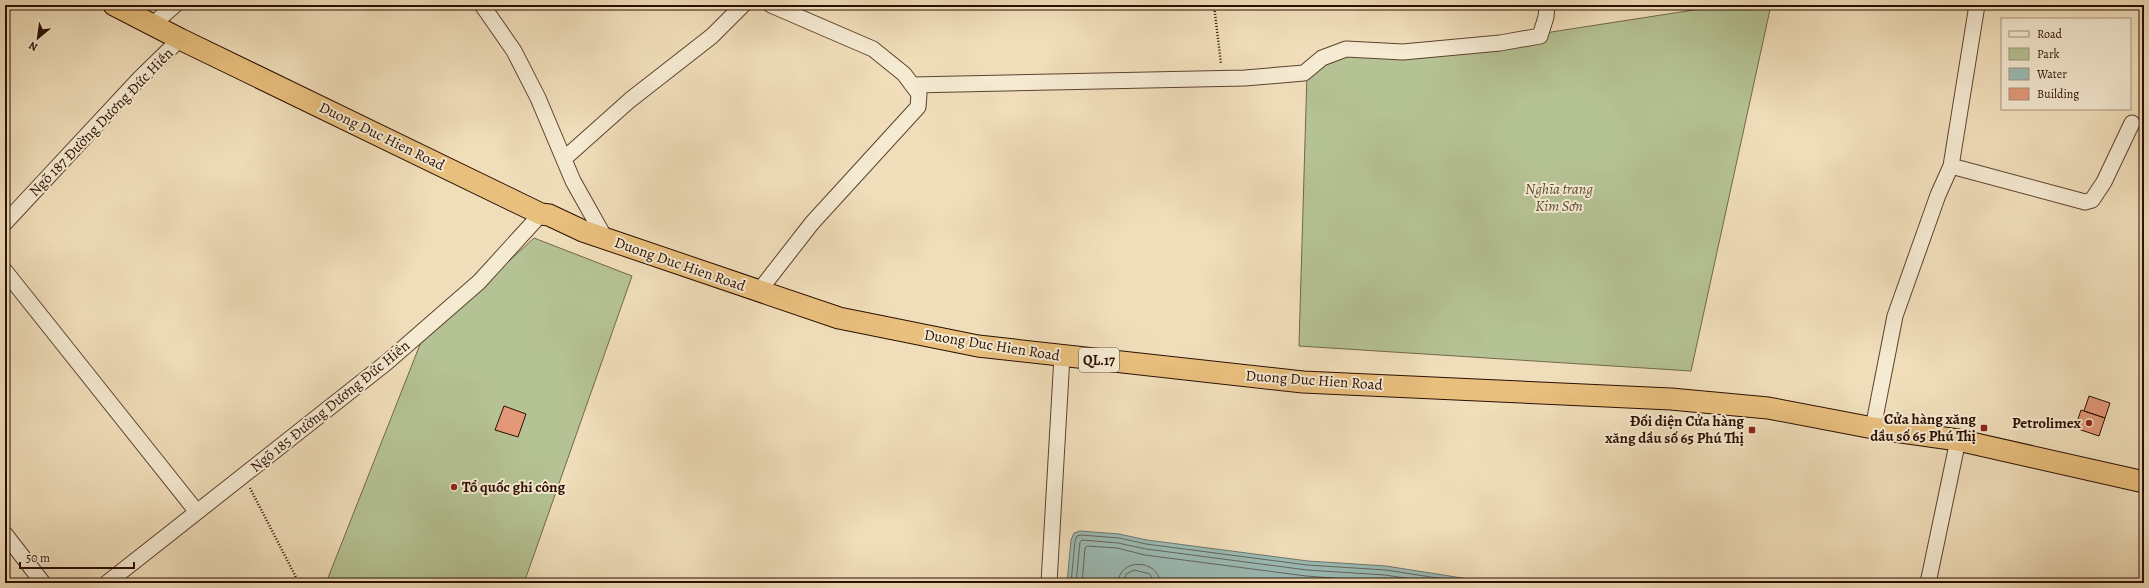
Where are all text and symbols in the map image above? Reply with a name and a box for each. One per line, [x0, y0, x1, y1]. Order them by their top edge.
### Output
north arrow [18, 18, 58, 58]
legend [2001, 18, 2131, 110]
text: Road [2037, 26, 2063, 42]
street label: Ngõ 187 Đường Dương Đức Hiền [25, 44, 177, 200]
text: Park [2037, 46, 2060, 62]
text: Water [2036, 66, 2067, 82]
text: Building [2037, 86, 2079, 102]
street label: Duong Duc Hien Road [316, 97, 449, 176]
park label: Nghĩa trang Kim Sơn [1525, 179, 1593, 216]
street label: Duong Duc Hien Road [612, 232, 749, 296]
street label: Duong Duc Hien Road [923, 324, 1062, 366]
street label: Ngõ 185 Đường Dương Đức Hiền [246, 335, 414, 477]
road number: QL.17 [1079, 348, 1119, 372]
street label: Duong Duc Hien Road [1245, 365, 1384, 395]
place label: Cửa hàng xăng dầu số 65 Phú Thị [1870, 409, 1977, 446]
place label: Đối diện Cửa hàng xăng dầu số 65 Phú Thị [1605, 411, 1745, 448]
place label: Petrolimex [2012, 413, 2082, 433]
marker: Petrolimex [2084, 418, 2094, 428]
marker: Cửa hàng xăng dầu số 65 Phú Thị [1979, 423, 1989, 433]
marker: Đối diện Cửa hàng xăng dầu số 65 Phú Thị [1747, 425, 1757, 435]
place label: Tổ quốc ghi công [462, 477, 566, 497]
marker: Tổ quốc ghi công [449, 482, 459, 492]
scale bar [20, 544, 134, 570]
text: 50 m [26, 550, 50, 566]

